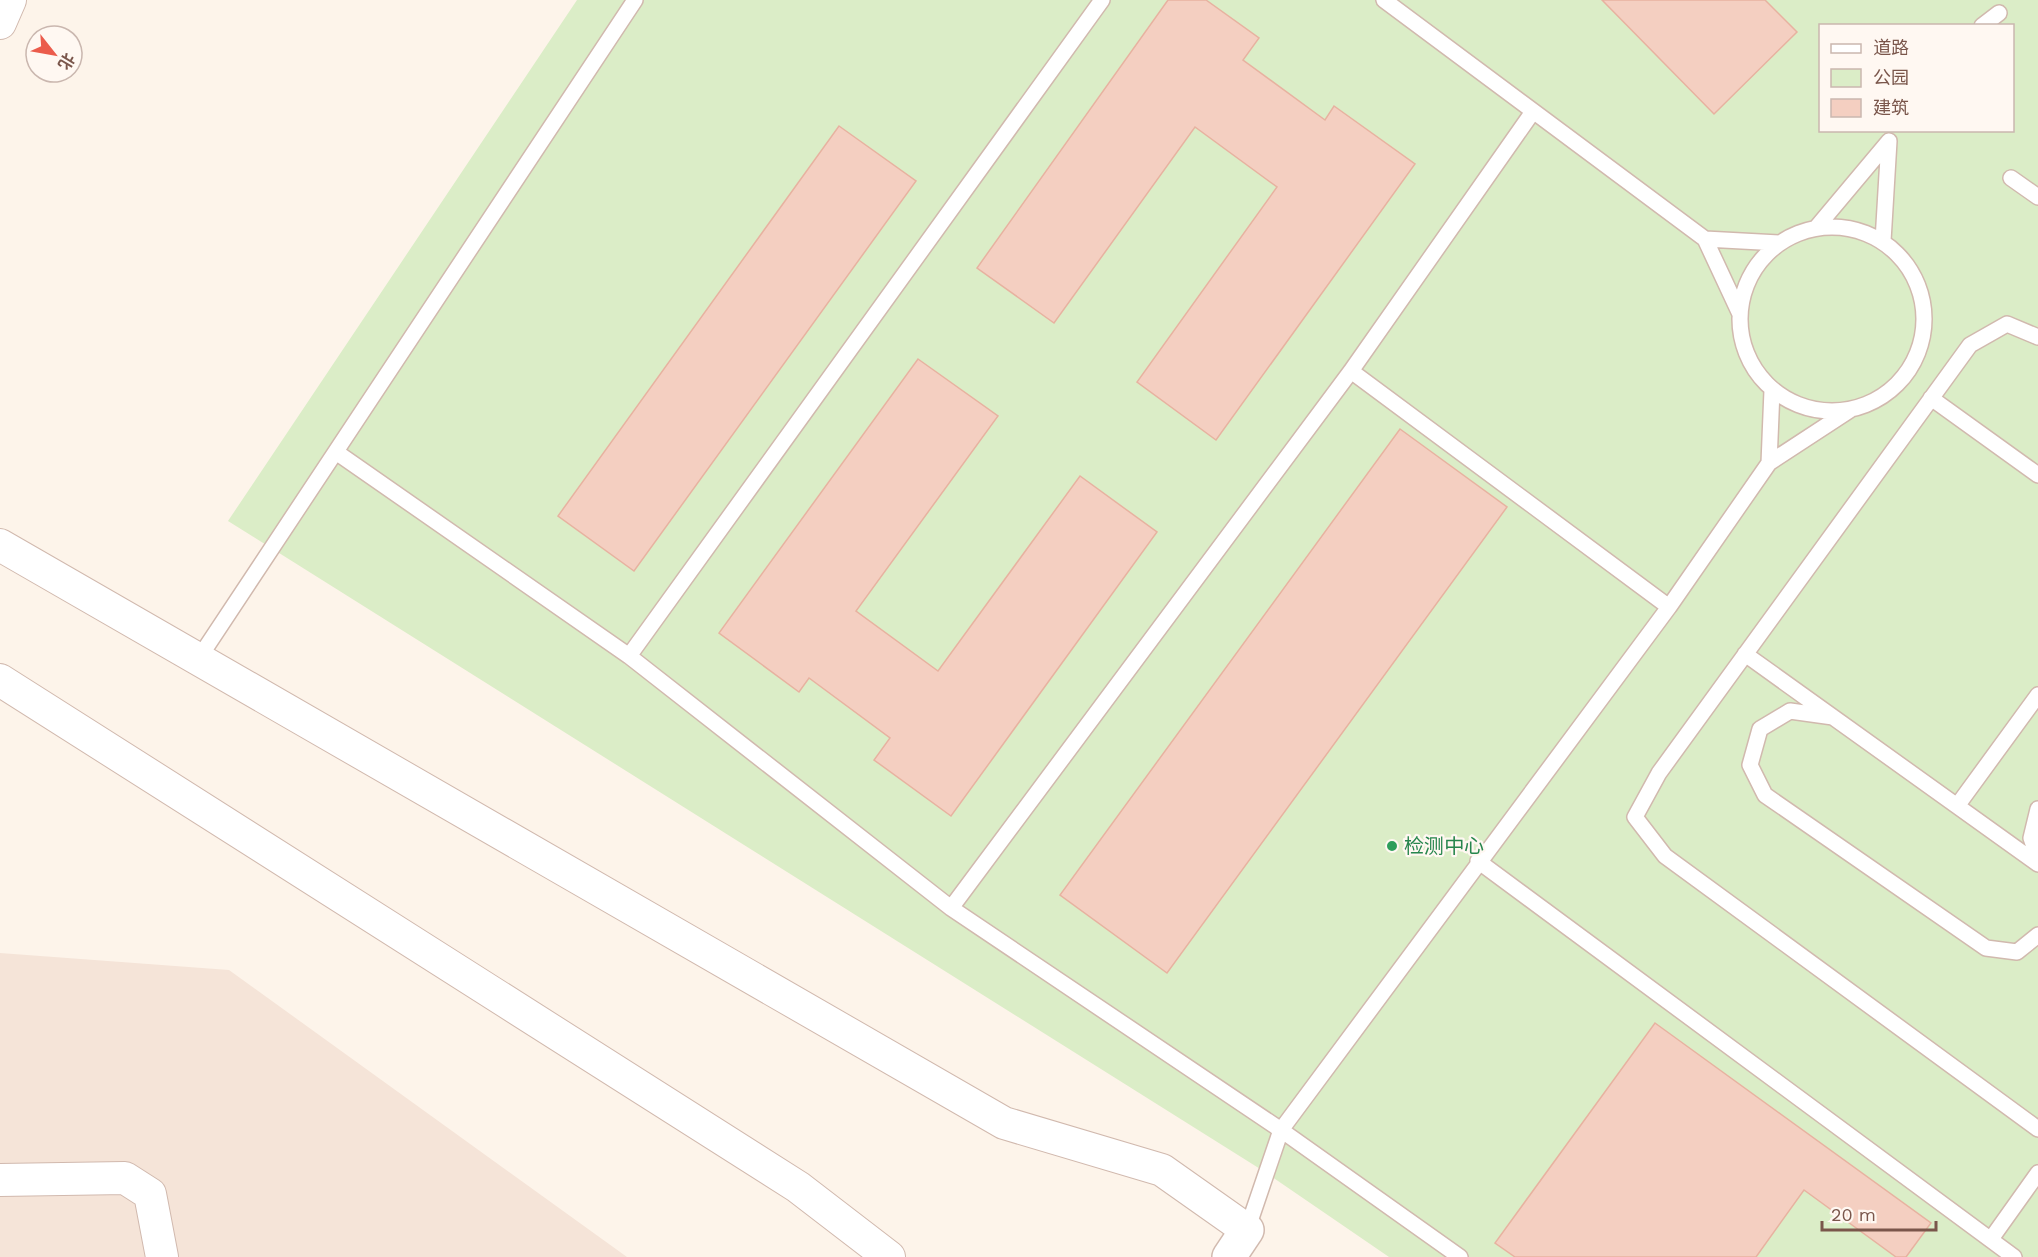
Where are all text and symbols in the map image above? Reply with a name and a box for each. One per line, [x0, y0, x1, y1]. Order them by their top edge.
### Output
north arrow [24, 24, 84, 84]
legend [1819, 24, 2014, 132]
text: 道路 [1873, 37, 1909, 58]
text: 北 [54, 50, 79, 73]
text: 公园 [1873, 67, 1909, 88]
text: 建筑 [1873, 97, 1909, 118]
place label: 检测中心 [1404, 834, 1484, 858]
marker: 检测中心 [1385, 839, 1399, 853]
scale bar [1822, 1194, 1936, 1232]
text: 20 m [1831, 1204, 1876, 1225]

